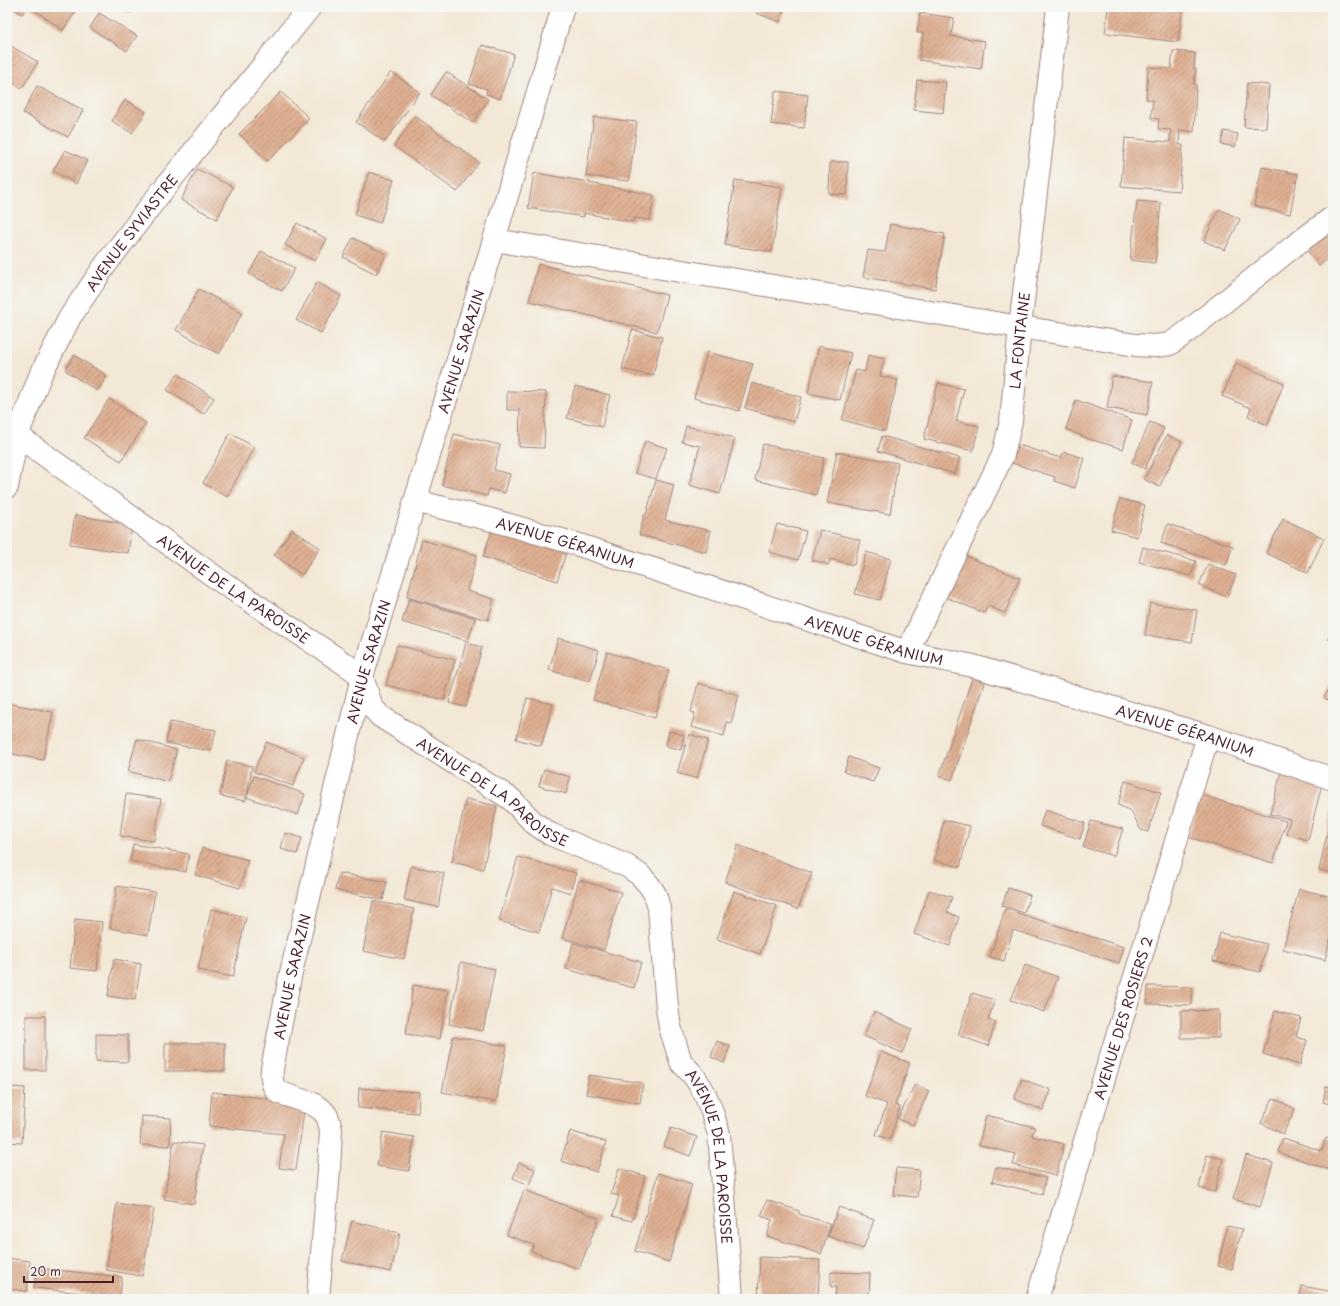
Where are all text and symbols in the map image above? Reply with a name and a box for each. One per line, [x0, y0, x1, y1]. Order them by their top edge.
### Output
street label: AVENUE SYVIASTRE [80, 169, 182, 295]
street label: AVENUE SARAZIN [432, 287, 489, 416]
street label: LA FONTAINE [1004, 291, 1035, 390]
street label: AVENUE GÉRANIUM [494, 511, 637, 573]
street label: AVENUE DE LA PAROISSE [153, 529, 314, 648]
street label: AVENUE SARAZIN [341, 597, 395, 726]
street label: AVENUE GÉRANIUM [802, 609, 945, 670]
street label: AVENUE GÉRANIUM [1114, 699, 1257, 762]
street label: AVENUE DE LA PAROISSE [413, 732, 572, 851]
street label: AVENUE SARAZIN [268, 911, 315, 1041]
street label: AVENUE DES ROSIERS 2 [1088, 934, 1157, 1102]
street label: AVENUE DE LA PAROISSE [681, 1064, 738, 1245]
scale bar [24, 1258, 113, 1284]
text: 20 m [30, 1262, 61, 1280]

